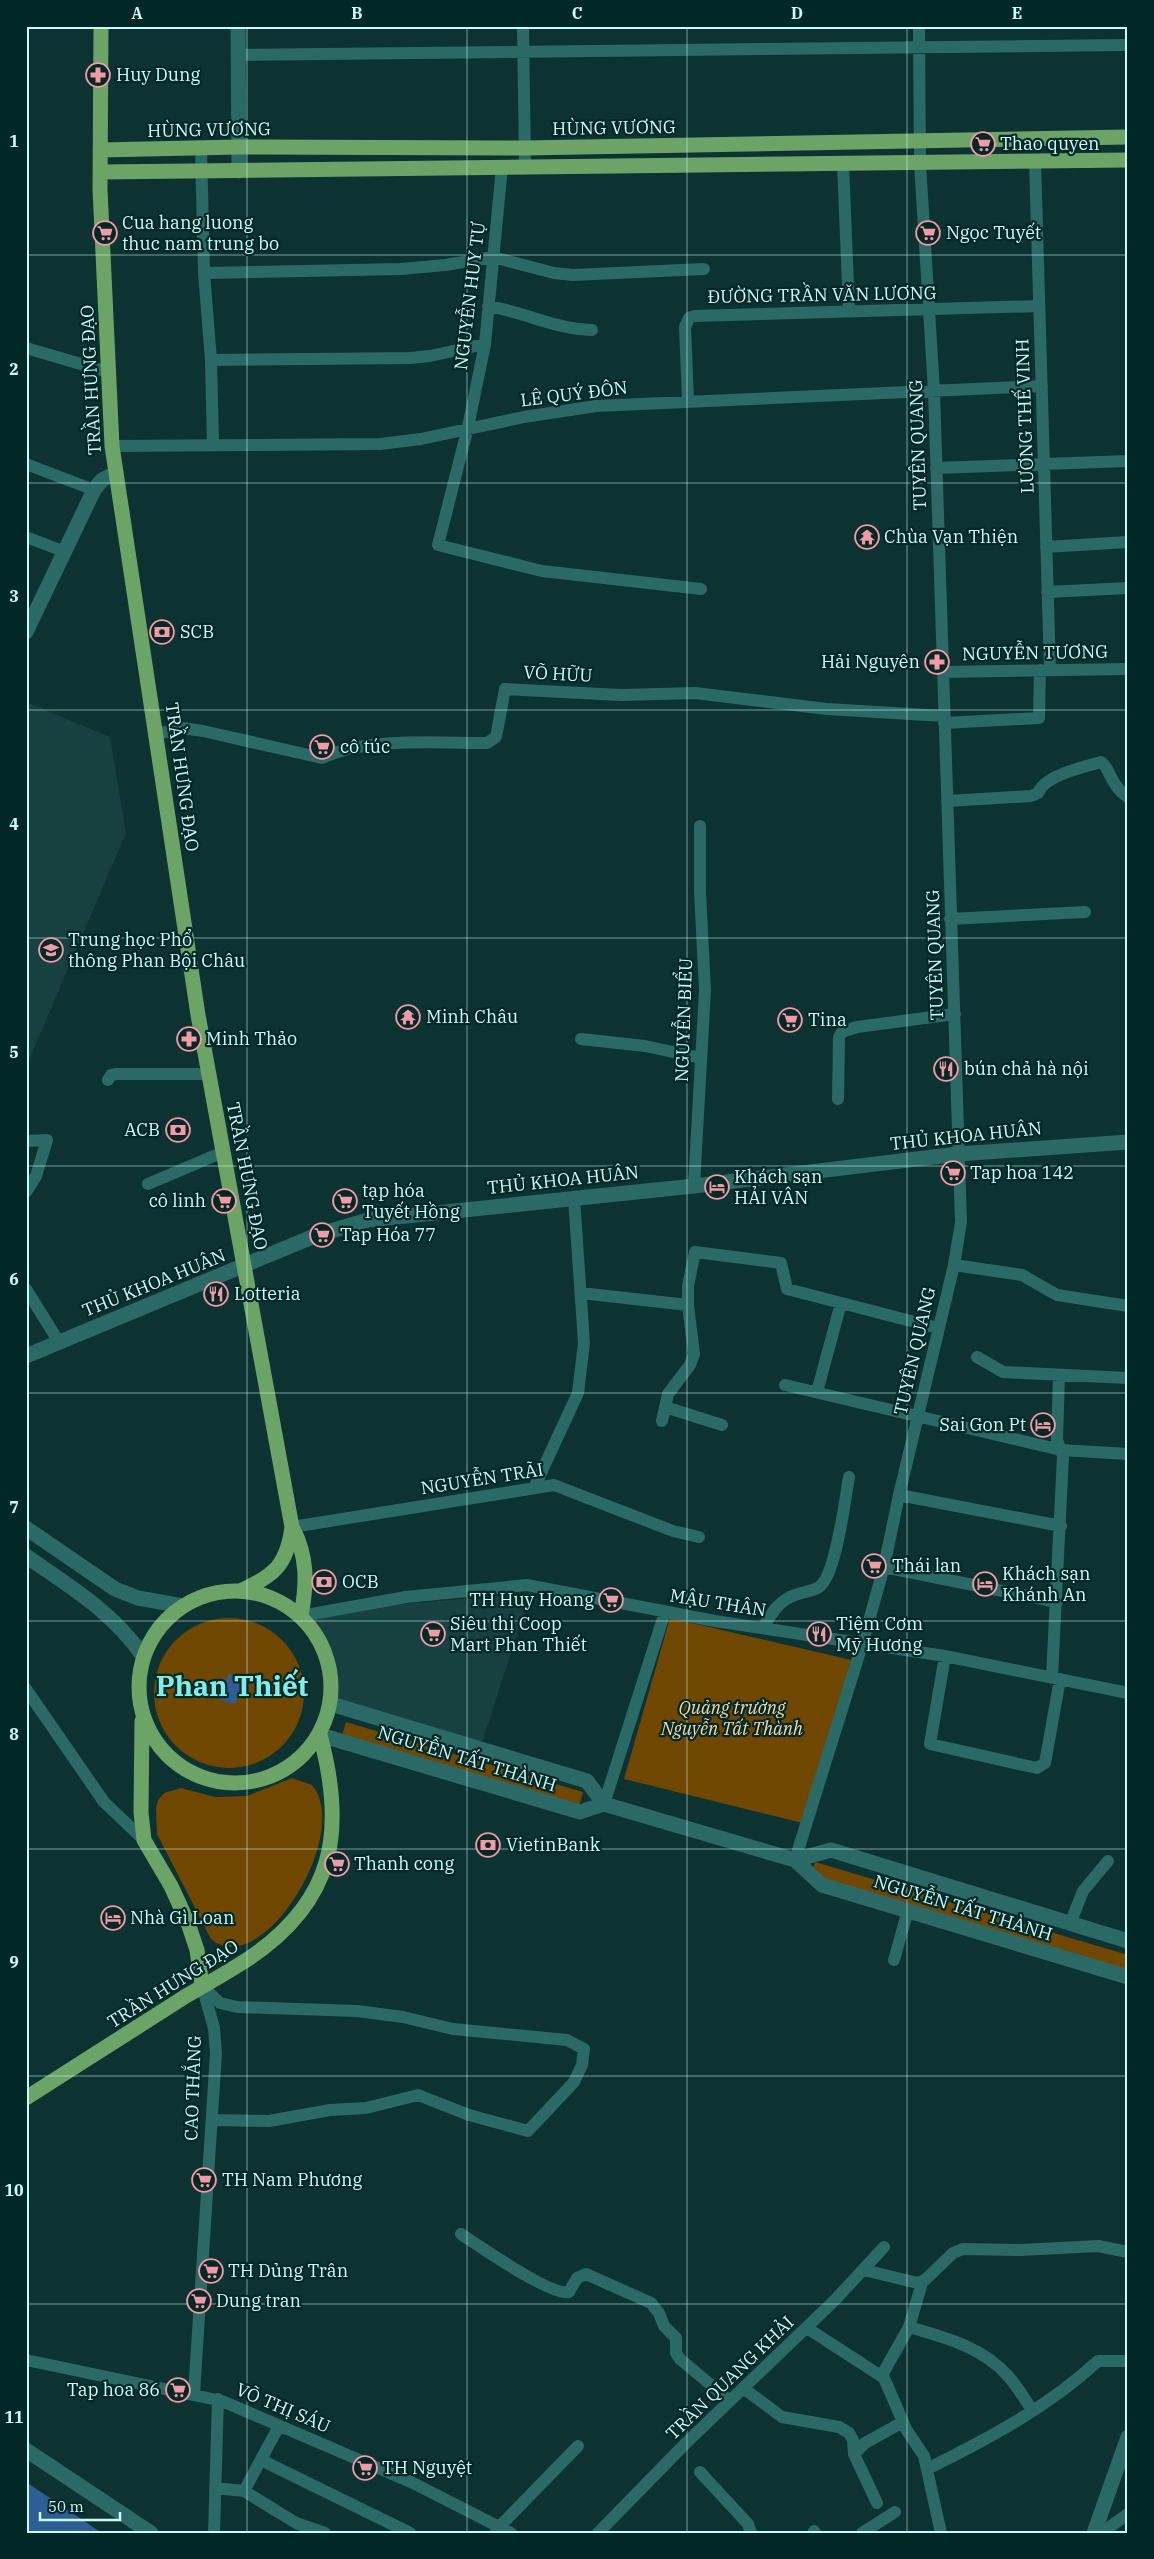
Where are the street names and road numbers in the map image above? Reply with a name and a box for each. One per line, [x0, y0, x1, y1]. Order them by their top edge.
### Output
street label: HÙNG VƯƠNG [552, 115, 676, 140]
street label: HÙNG VƯƠNG [147, 117, 271, 142]
street label: NGUYỄN HUY TỰ [447, 220, 490, 371]
street label: ĐƯỜNG TRẦN VĂN LƯƠNG [707, 278, 937, 308]
street label: TRẦN HƯNG ĐẠO [72, 304, 106, 456]
street label: LƯƠNG THẾ VINH [1007, 338, 1039, 494]
street label: LÊ QUÝ ĐÔN [519, 376, 629, 411]
street label: TUYÊN QUANG [904, 379, 931, 511]
street label: NGUYỄN TƯƠNG [962, 638, 1108, 665]
street label: VÕ HỮU [523, 660, 593, 687]
street label: TRẦN HƯNG ĐẠO [161, 701, 207, 853]
street label: TUYÊN QUANG [921, 889, 948, 1021]
street label: NGUYỄN BIỂU [668, 957, 697, 1083]
street label: TRẦN HƯNG ĐẠO [222, 1099, 276, 1252]
street label: THỦ KHOA HUÂN [889, 1116, 1043, 1155]
street label: THỦ KHOA HUÂN [486, 1160, 640, 1199]
street label: THỦ KHOA HUÂN [79, 1243, 229, 1322]
street label: TUYÊN QUANG [889, 1284, 940, 1417]
street label: NGUYỄN TRÃI [419, 1455, 545, 1500]
street label: MẬU THÂN [668, 1584, 768, 1621]
street label: NGUYỄN TẤT THÀNH [375, 1717, 560, 1797]
street label: NGUYỄN TẤT THÀNH [871, 1866, 1056, 1946]
street label: TRẦN HƯNG ĐẠO [101, 1932, 242, 2033]
street label: CAO THẮNG [176, 2035, 206, 2141]
street label: TRẦN QUANG KHẢI [659, 2308, 798, 2445]
street label: VÕ THỊ SÁU [232, 2377, 334, 2438]

